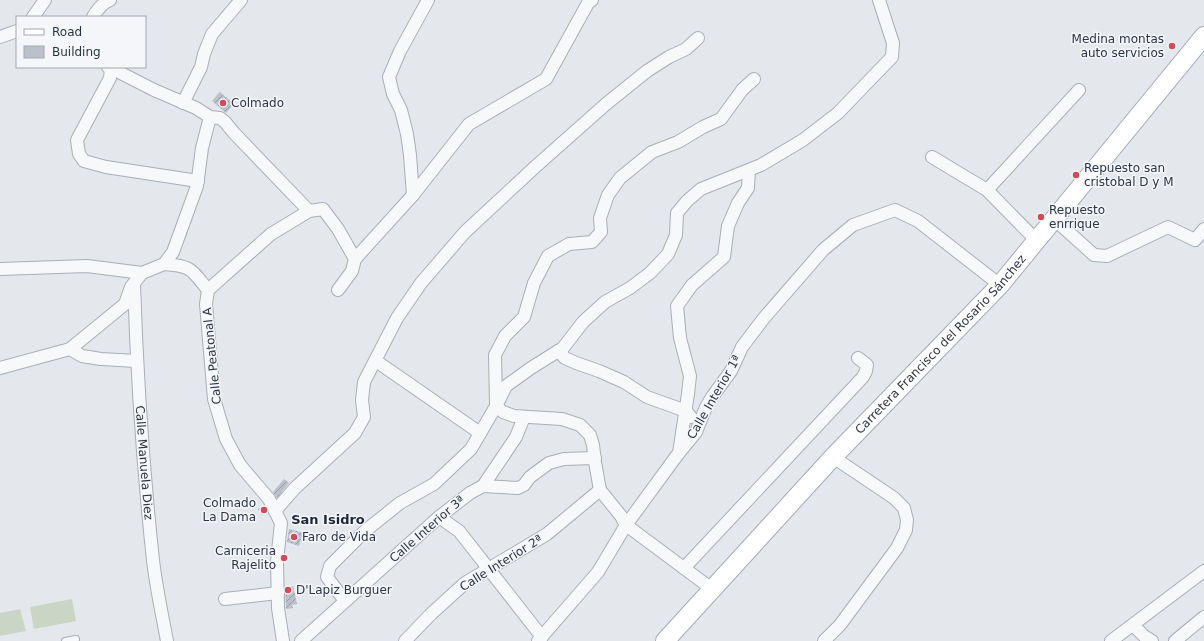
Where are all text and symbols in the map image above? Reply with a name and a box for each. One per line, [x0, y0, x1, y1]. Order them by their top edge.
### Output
legend [16, 16, 146, 68]
text: Road [52, 25, 82, 39]
place label: Medina montas auto servicios [1072, 32, 1164, 60]
marker: Medina montas auto servicios [1167, 41, 1177, 51]
text: Building [52, 45, 101, 59]
place label: Colmado [231, 96, 284, 110]
marker: Colmado [218, 98, 228, 108]
place label: Repuesto san cristobal D y M [1084, 161, 1174, 189]
marker: Repuesto san cristobal D y M [1071, 170, 1081, 180]
place label: Repuesto enrrique [1049, 203, 1105, 231]
marker: Repuesto enrrique [1036, 212, 1046, 222]
street label: Carretera Francisco del Rosario Sánchez [852, 252, 1029, 437]
street label: Calle Peatonal A [200, 306, 224, 405]
street label: Calle Interior 1ª [684, 353, 744, 441]
street label: Calle Manuela Diez [133, 405, 156, 521]
street label: Calle Interior 3ª [387, 493, 467, 565]
place label: Colmado La Dama [203, 496, 256, 524]
marker: Colmado La Dama [259, 505, 269, 515]
district label: San Isidro [291, 512, 365, 527]
place label: Faro de Vida [302, 530, 376, 544]
marker: Faro de Vida [289, 532, 299, 542]
street label: Calle Interior 2ª [457, 532, 545, 594]
place label: Carniceria Rajelito [215, 544, 276, 572]
marker: Carniceria Rajelito [279, 553, 289, 563]
place label: D'Lapiz Burguer [296, 583, 392, 597]
marker: D'Lapiz Burguer [283, 585, 293, 595]

